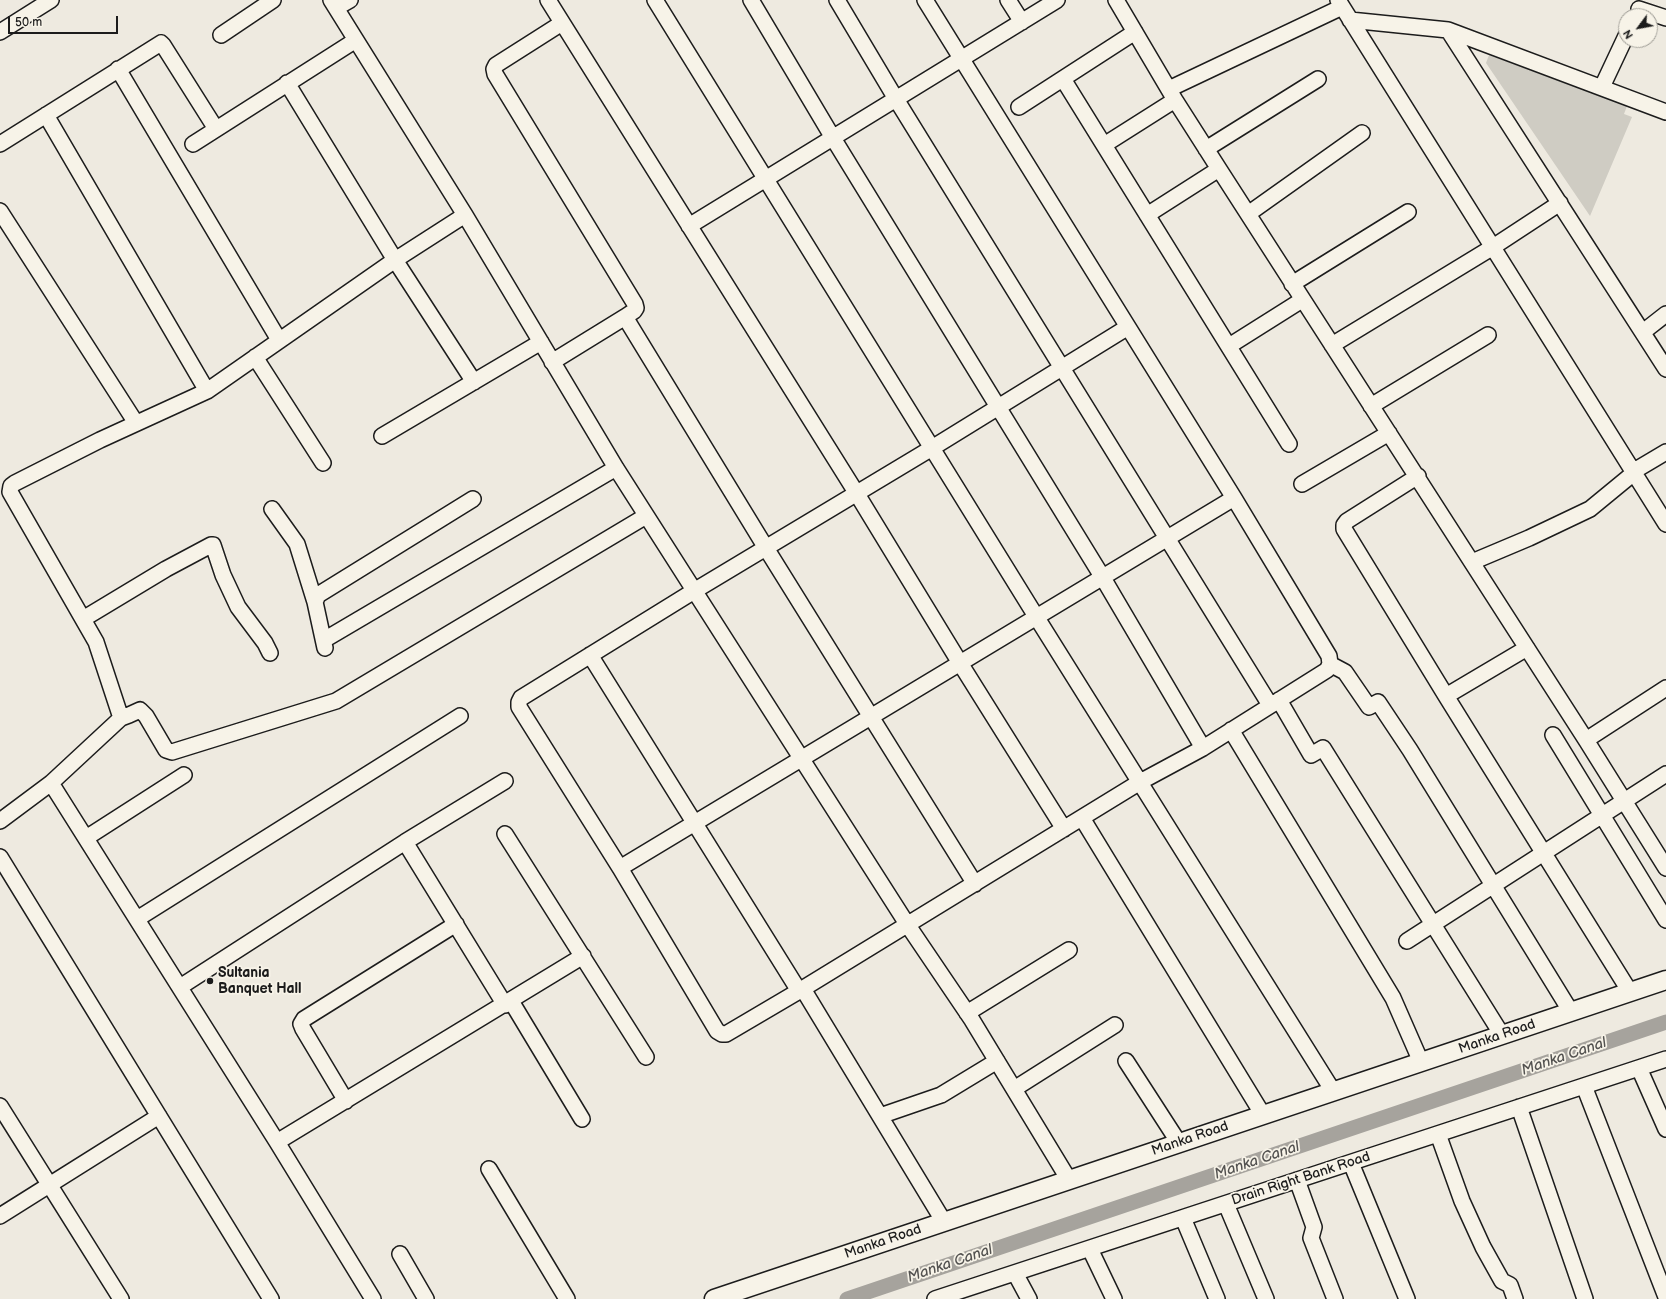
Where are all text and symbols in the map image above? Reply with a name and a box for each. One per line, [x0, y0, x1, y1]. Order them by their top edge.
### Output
scale bar [10, 8, 120, 34]
north arrow [1618, 8, 1658, 48]
text: 50 m [15, 15, 42, 30]
text: N [1621, 27, 1636, 41]
place label: Sultania Banquet Hall [218, 965, 302, 998]
marker: Sultania Banquet Hall [205, 976, 215, 986]
street label: Manka Road [1456, 1016, 1538, 1058]
water label: Manka Canal [1519, 1034, 1609, 1080]
street label: Manka Road [1149, 1118, 1231, 1160]
water label: Manka Canal [1212, 1138, 1302, 1184]
street label: Drain Right Bank Road [1230, 1149, 1372, 1209]
street label: Manka Road [842, 1221, 924, 1263]
water label: Manka Canal [905, 1241, 995, 1287]

